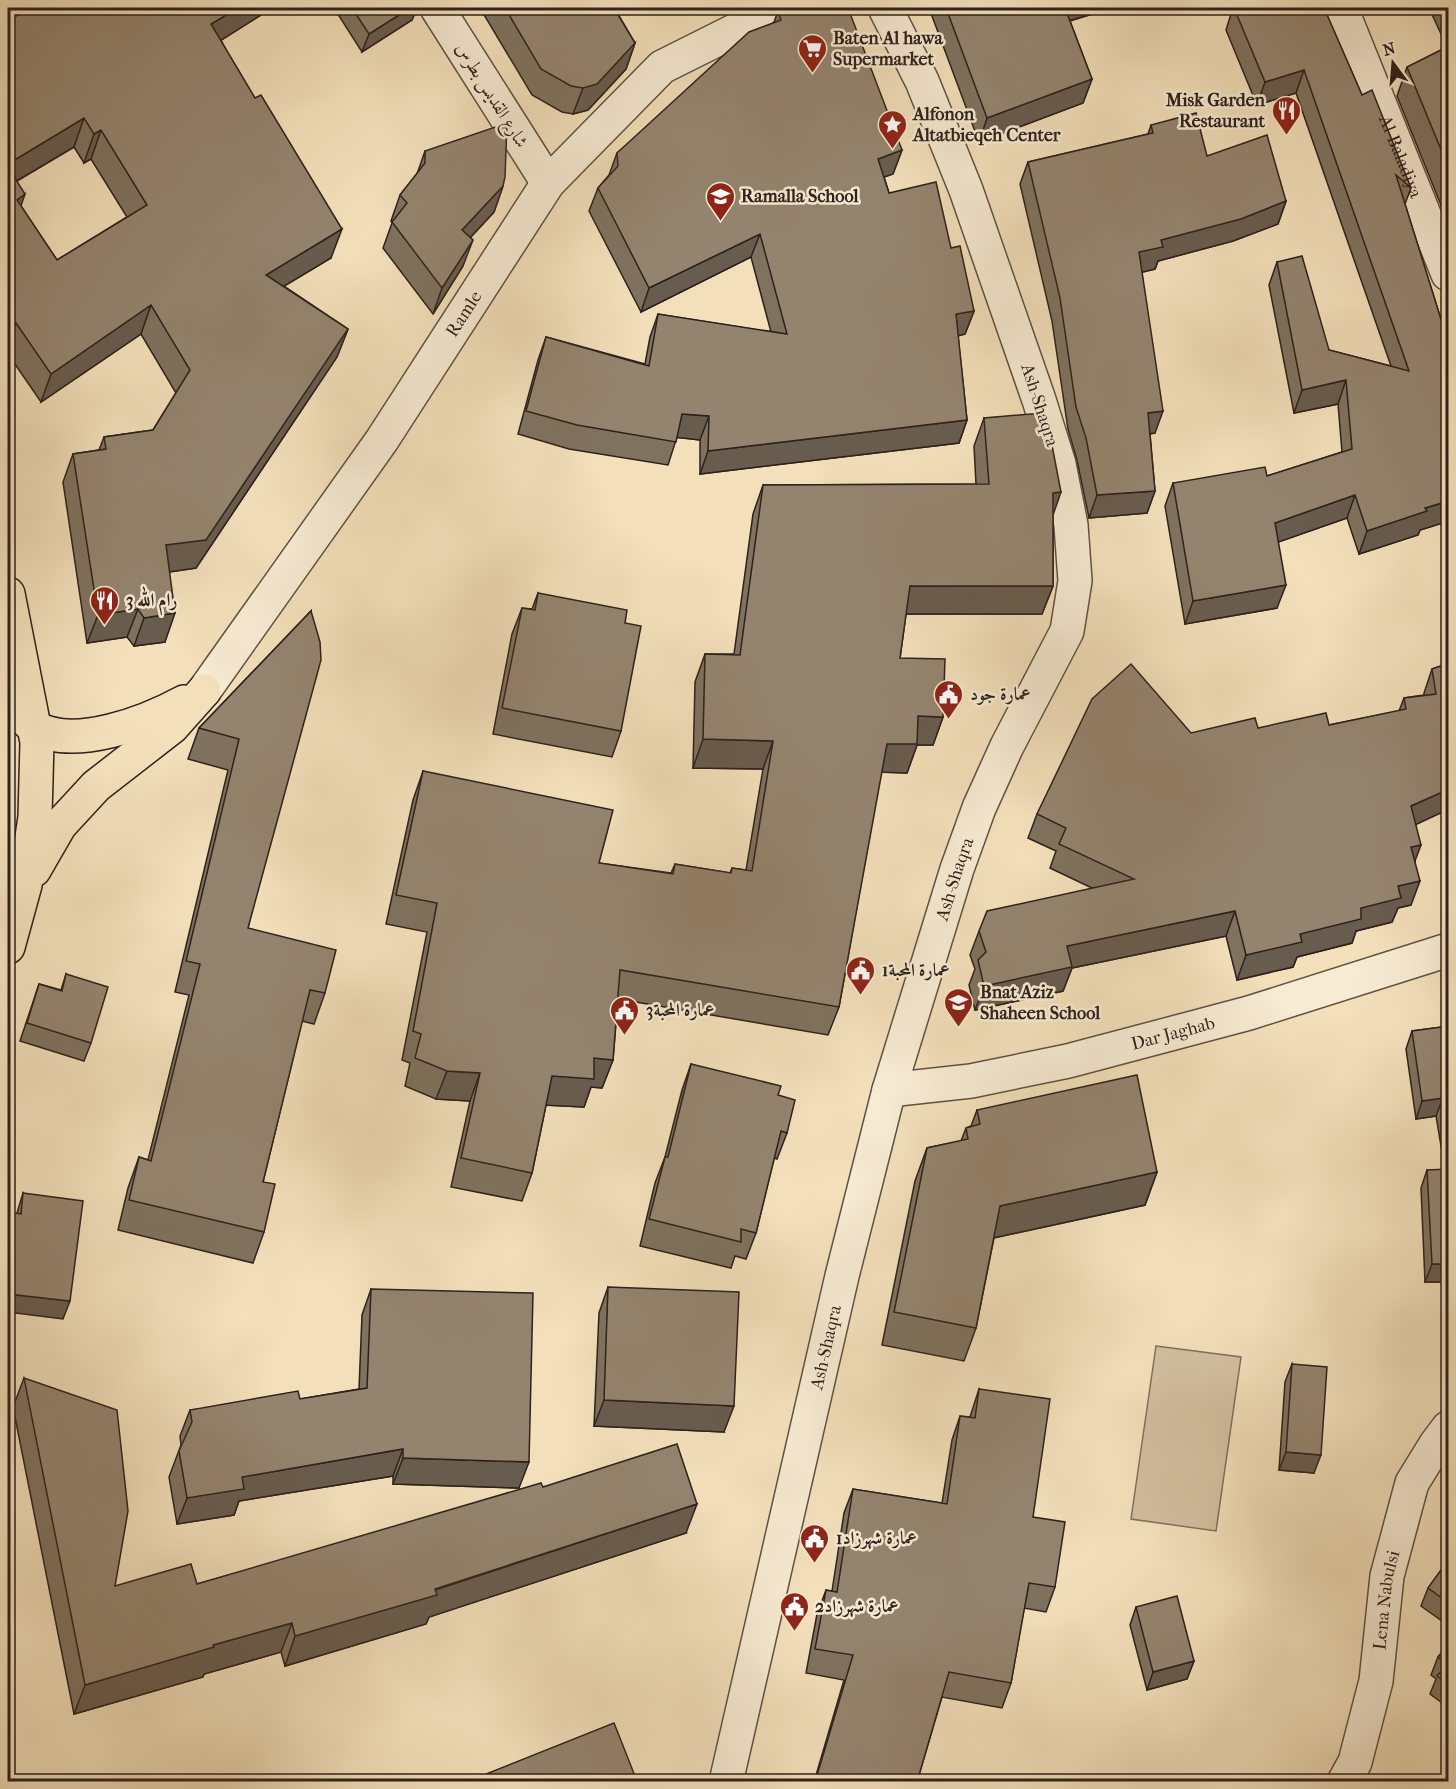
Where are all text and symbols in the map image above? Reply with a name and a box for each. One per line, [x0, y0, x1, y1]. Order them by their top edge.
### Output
place label: Baten Al hawa Supermarket [833, 28, 943, 70]
supermarket icon: Baten Al hawa Supermarket [796, 32, 828, 74]
north arrow [1363, 33, 1423, 93]
text: N [1381, 38, 1398, 60]
street label: شارع القديس بطرس [448, 39, 532, 154]
place label: Misk Garden Restaurant [1165, 90, 1266, 132]
restaurant icon: Misk Garden Restaurant [1270, 94, 1302, 136]
place label: Alfonon Altatbieqeh Center [912, 104, 1061, 146]
place icon: Alfonon Altatbieqeh Center [876, 108, 908, 150]
street label: Al-Baladiya [1374, 111, 1427, 202]
school or university icon: Ramalla School [704, 180, 736, 222]
place label: Ramalla School [741, 186, 859, 207]
street label: Ramle [441, 287, 487, 341]
street label: Ash-Shaqra [1016, 360, 1063, 450]
restaurant icon: 3 رام الله [89, 584, 121, 626]
place label: 3 رام الله [126, 585, 178, 616]
public building icon: عمارة جود [933, 678, 965, 720]
place label: عمارة جود [970, 684, 1031, 705]
street label: Ash-Shaqra [931, 834, 979, 924]
public building icon: عمارة المحبة1 [845, 954, 877, 996]
place label: عمارة المحبة1 [882, 960, 950, 981]
place label: Bnat Aziz Shaheen School [980, 982, 1101, 1024]
school or university icon: Bnat Aziz Shaheen School [943, 986, 975, 1028]
public building icon: عمارة المحبة3 [609, 994, 641, 1036]
place label: عمارة المحبة3 [646, 1000, 715, 1021]
street label: Dar Jaghab [1129, 1013, 1217, 1055]
street label: Ash-Shaqra [806, 1302, 846, 1393]
public building icon: عمارة شهرزاد1 [799, 1522, 831, 1564]
place label: عمارة شهرزاد1 [836, 1528, 917, 1550]
street label: Lena Nabulsi [1369, 1547, 1405, 1651]
public building icon: عمارة شهرزاد2 [778, 1590, 810, 1632]
place label: عمارة شهرزاد2 [815, 1596, 899, 1618]

